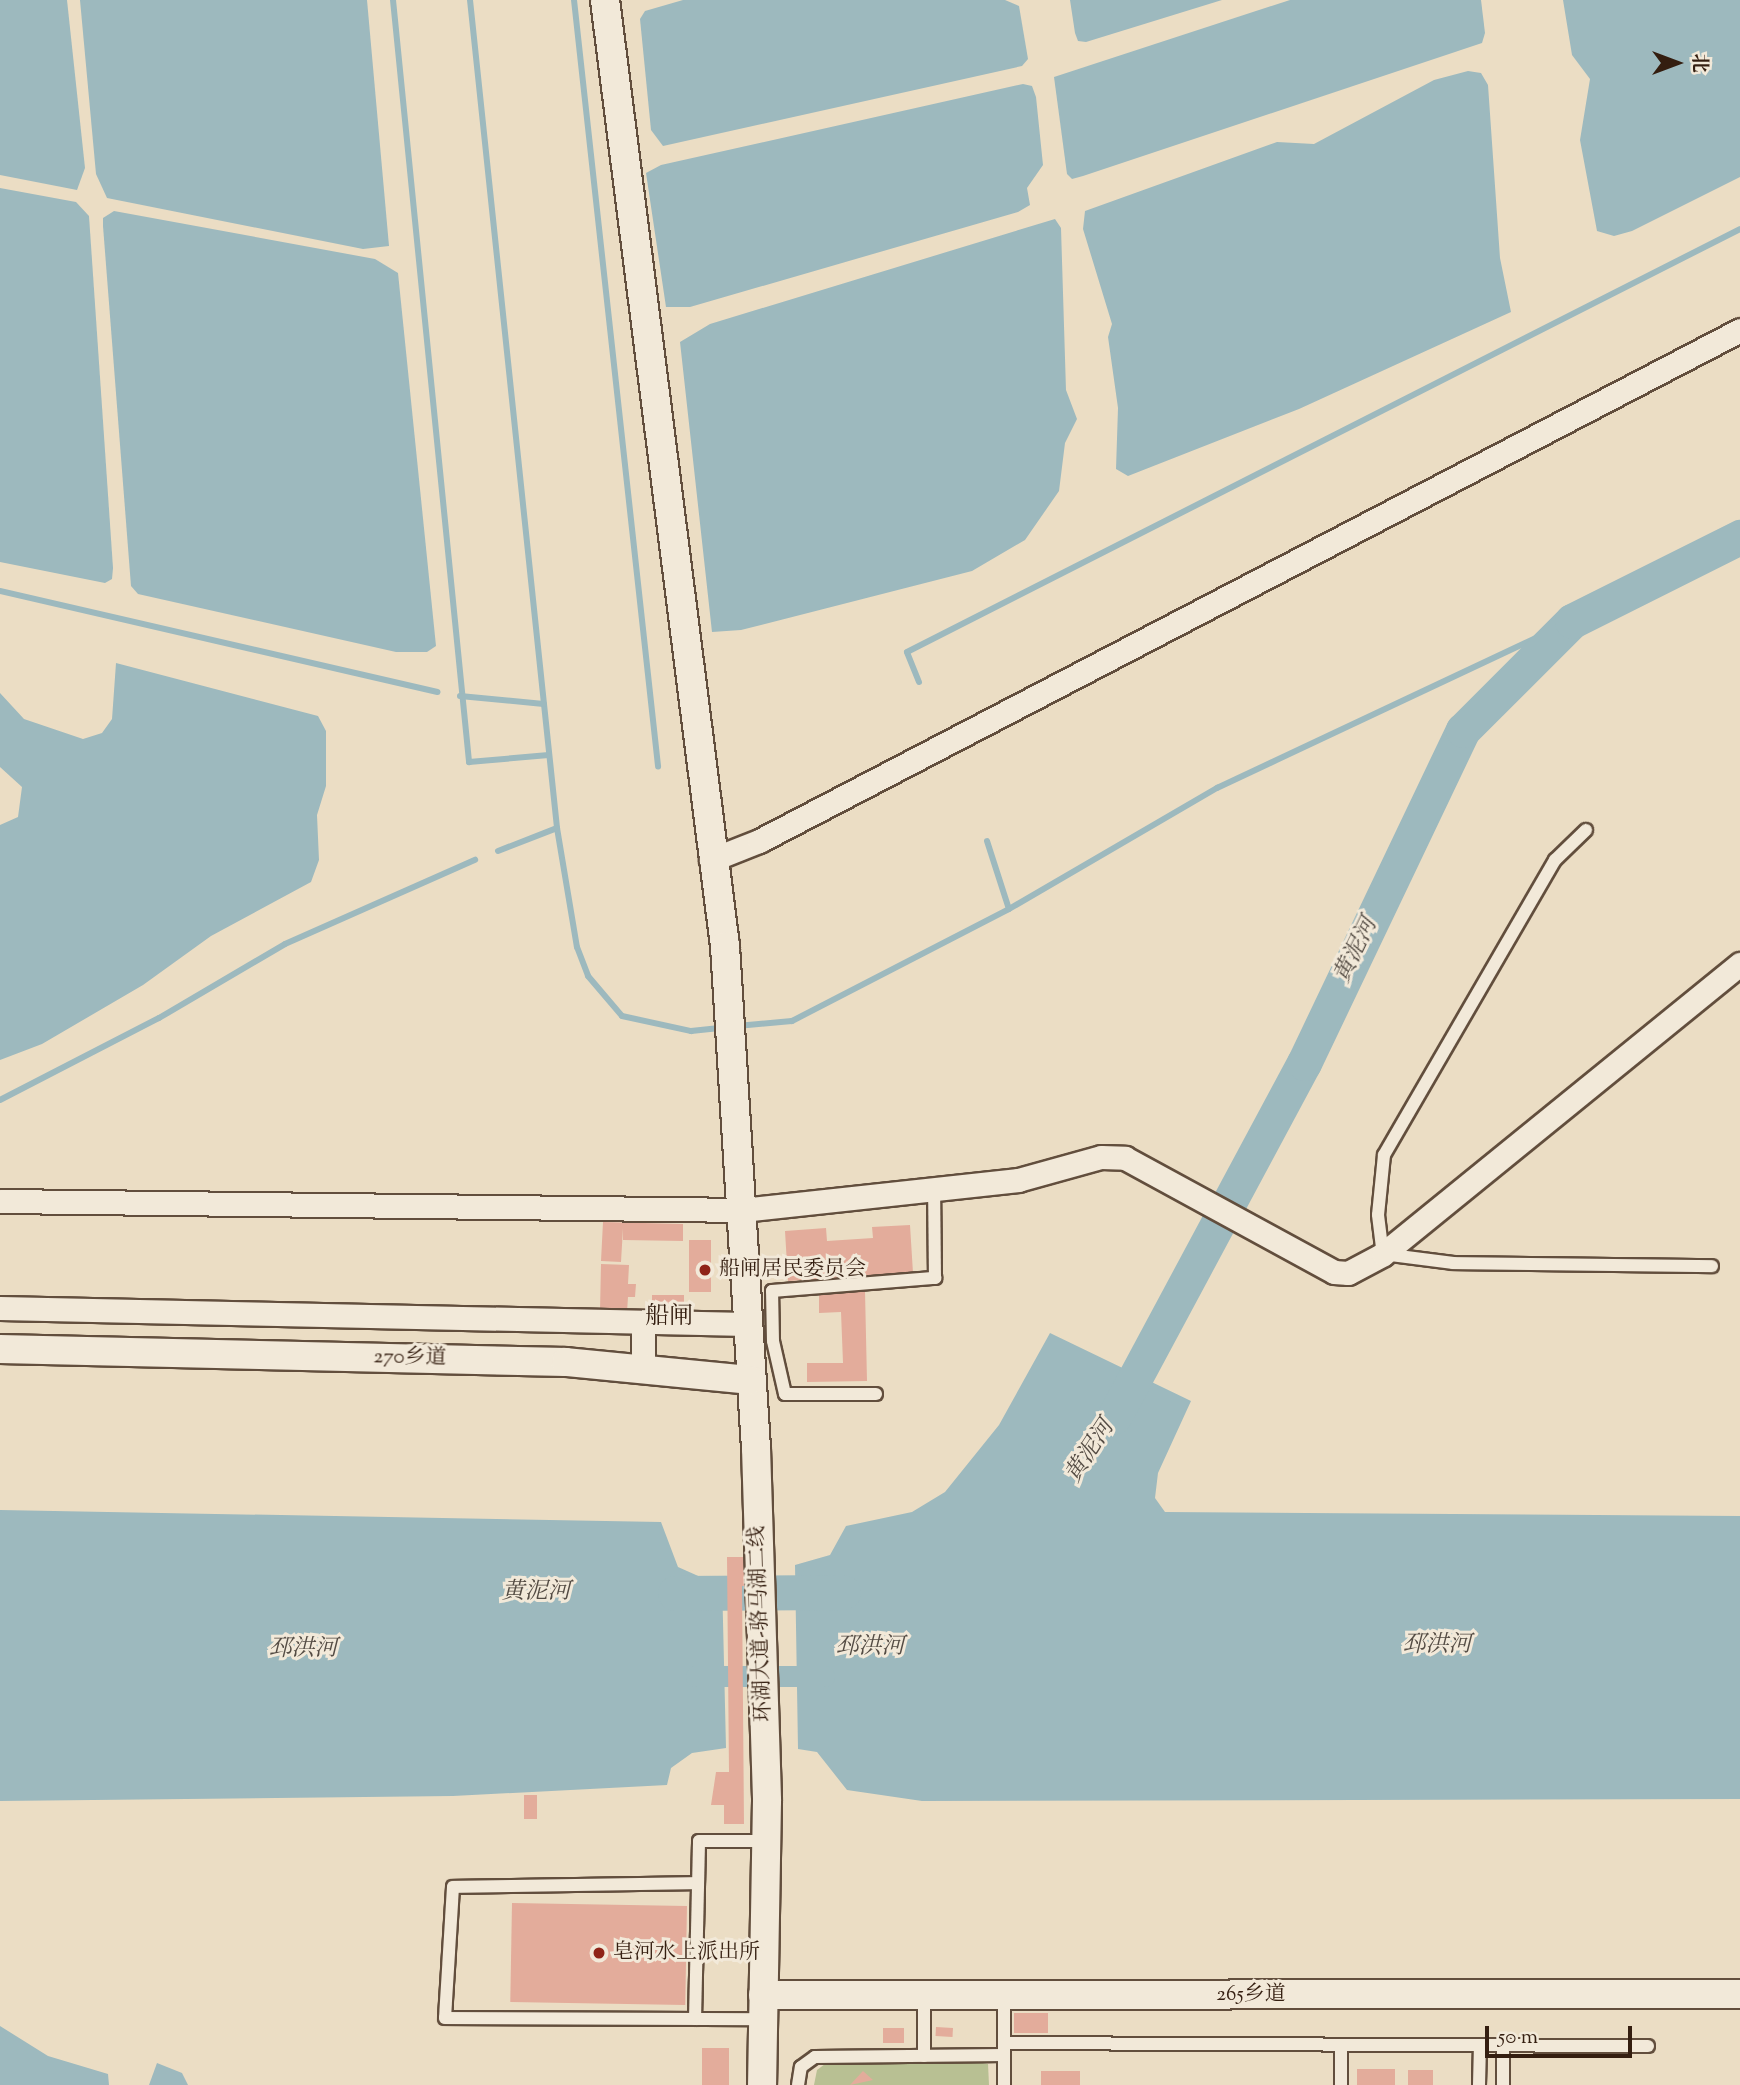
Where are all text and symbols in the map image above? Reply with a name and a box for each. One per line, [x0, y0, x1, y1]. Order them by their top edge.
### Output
north arrow [1642, 28, 1712, 98]
text: 北 [1685, 53, 1712, 73]
water label: 黄泥河 [1329, 914, 1385, 988]
place label: 船闸居民委员会 [719, 1257, 866, 1283]
marker: 船闸居民委员会 [697, 1262, 713, 1278]
district label: 船闸 [645, 1304, 693, 1332]
street label: 270乡道 [373, 1345, 447, 1371]
water label: 黄泥河 [1061, 1416, 1121, 1488]
street label: 环湖大道-骆马湖二线 [745, 1526, 777, 1722]
water label: 黄泥河 [502, 1579, 570, 1607]
water label: 邳洪河 [1403, 1632, 1471, 1660]
water label: 邳洪河 [836, 1634, 904, 1662]
water label: 邳洪河 [269, 1636, 337, 1664]
place label: 皂河水上派出所 [613, 1940, 760, 1966]
marker: 皂河水上派出所 [591, 1945, 607, 1961]
street label: 265乡道 [1216, 1982, 1286, 2008]
scale bar [1488, 2011, 1635, 2056]
text: 50 m [1498, 2023, 1538, 2053]

